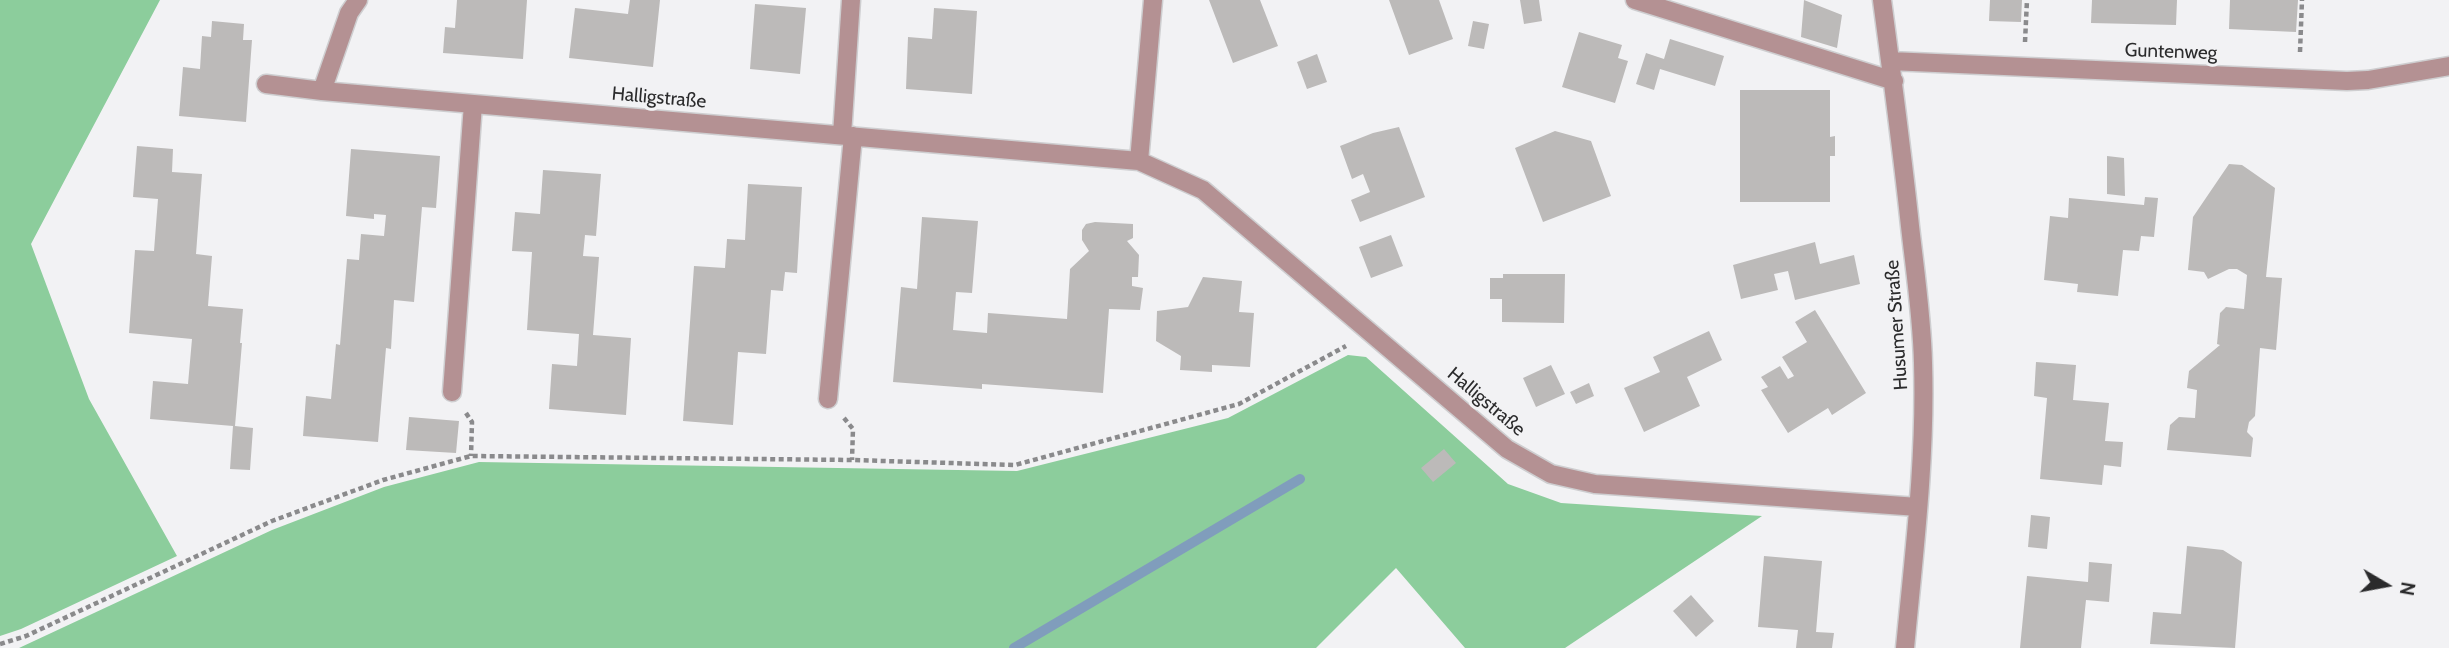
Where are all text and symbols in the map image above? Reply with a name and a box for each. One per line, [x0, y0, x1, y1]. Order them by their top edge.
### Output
street label: Guntenweg [2124, 39, 2218, 65]
street label: Halligstraße [611, 83, 707, 113]
street label: Husumer Straße [1881, 259, 1913, 391]
street label: Halligstraße [1442, 363, 1530, 441]
north arrow [2351, 550, 2421, 620]
text: N [2395, 580, 2420, 597]

